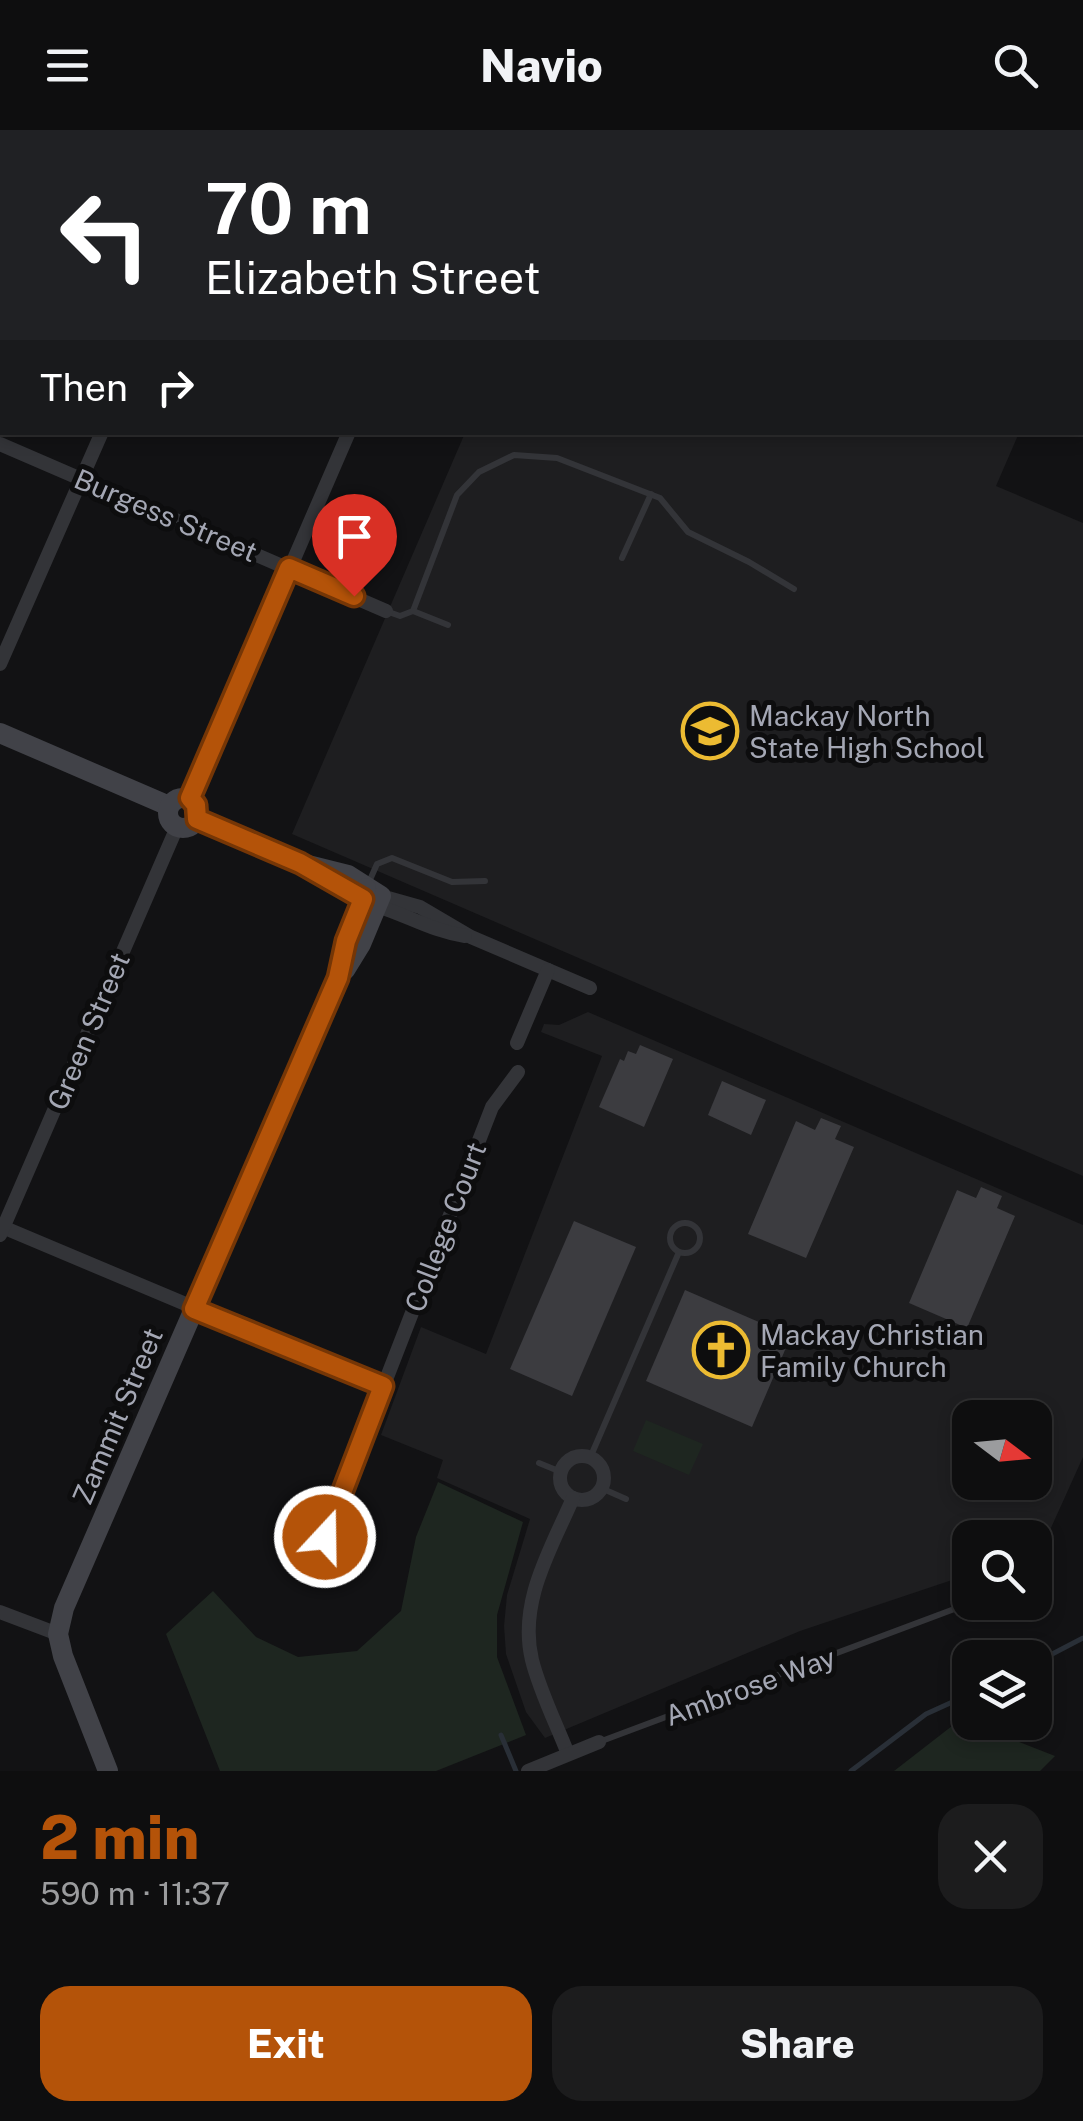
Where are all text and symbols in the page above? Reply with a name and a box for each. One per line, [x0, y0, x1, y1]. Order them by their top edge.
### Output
icon: menu [40, 38, 95, 93]
icon: search [988, 38, 1043, 93]
text: Navio [480, 39, 603, 92]
text: 70 m [205, 167, 372, 250]
icon: left [40, 170, 170, 300]
text: Elizabeth Street [205, 251, 541, 304]
icon: right [148, 360, 203, 415]
text: Then [40, 365, 128, 410]
street label: Burgess Street [70, 462, 262, 568]
pin [312, 494, 397, 597]
icon: arrive [327, 509, 382, 564]
place label: Mackay North State High School [749, 699, 985, 764]
school or university icon: Mackay North State High School [680, 701, 740, 761]
street label: Green Street [40, 947, 136, 1115]
street label: College Court [398, 1138, 492, 1316]
place label: Mackay Christian Family Church [760, 1318, 984, 1383]
church icon: Mackay Christian Family Church [691, 1320, 751, 1380]
street label: Zammit Street [65, 1323, 169, 1509]
north arrow [952, 1400, 1052, 1500]
map controls [952, 1400, 1052, 1740]
position arrow [273, 1485, 377, 1589]
button: search [952, 1520, 1052, 1620]
street label: Ambrose Way [660, 1640, 840, 1732]
button: layers [952, 1640, 1052, 1740]
text: 2 min [40, 1802, 199, 1873]
button: close [938, 1804, 1043, 1909]
text: 590 m · 11:37 [40, 1875, 230, 1912]
button: Exit [40, 1986, 532, 2101]
button: Share [552, 1986, 1043, 2101]

